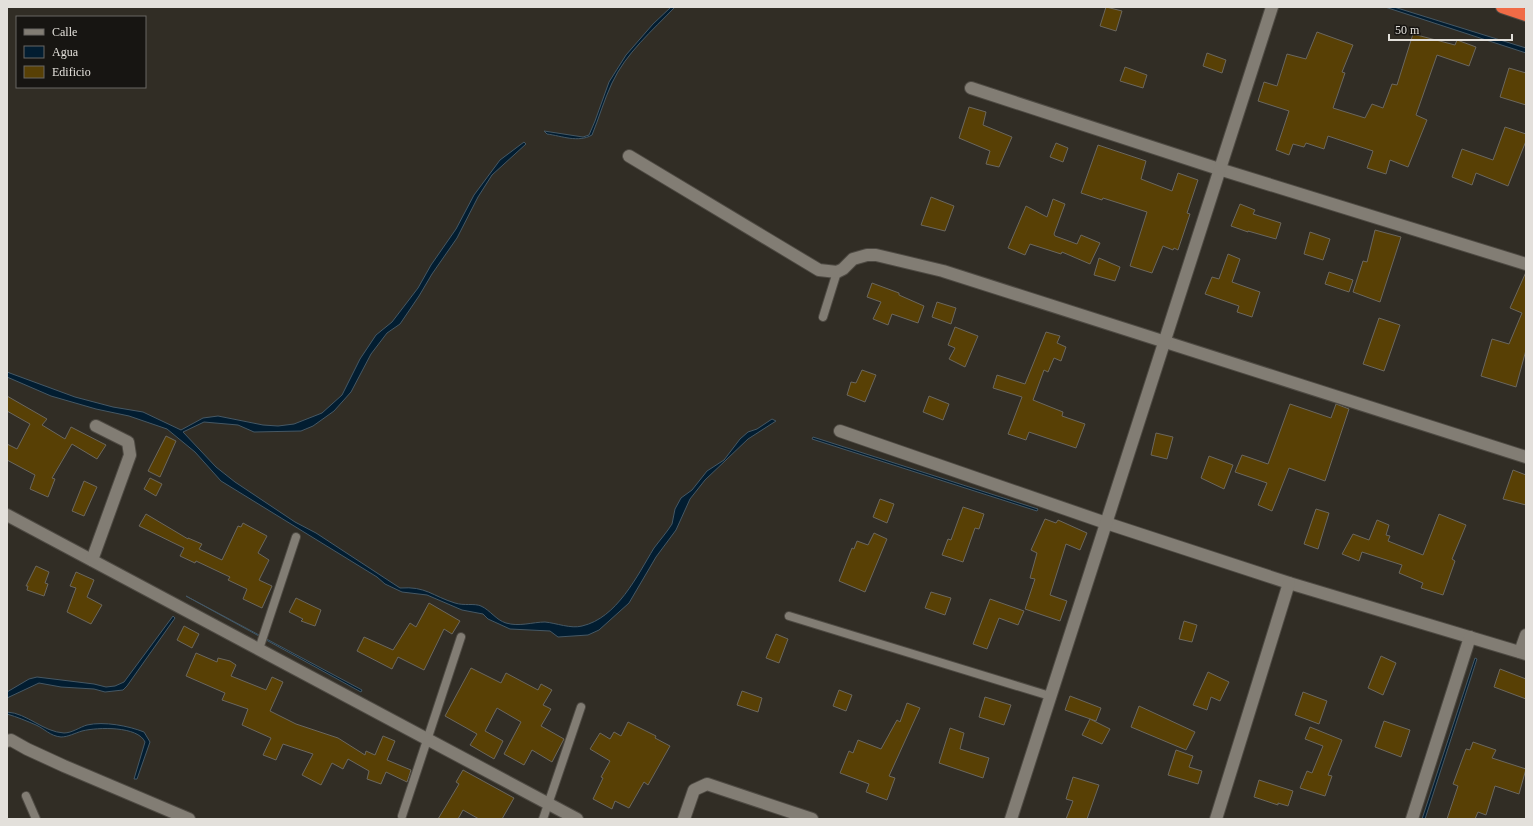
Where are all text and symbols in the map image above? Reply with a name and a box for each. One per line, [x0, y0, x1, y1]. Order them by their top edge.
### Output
legend [16, 16, 146, 88]
scale bar [1389, 16, 1512, 42]
text: 50 m [1395, 23, 1420, 37]
text: Calle [52, 25, 77, 39]
text: Agua [52, 45, 79, 59]
text: Edificio [52, 65, 91, 79]

